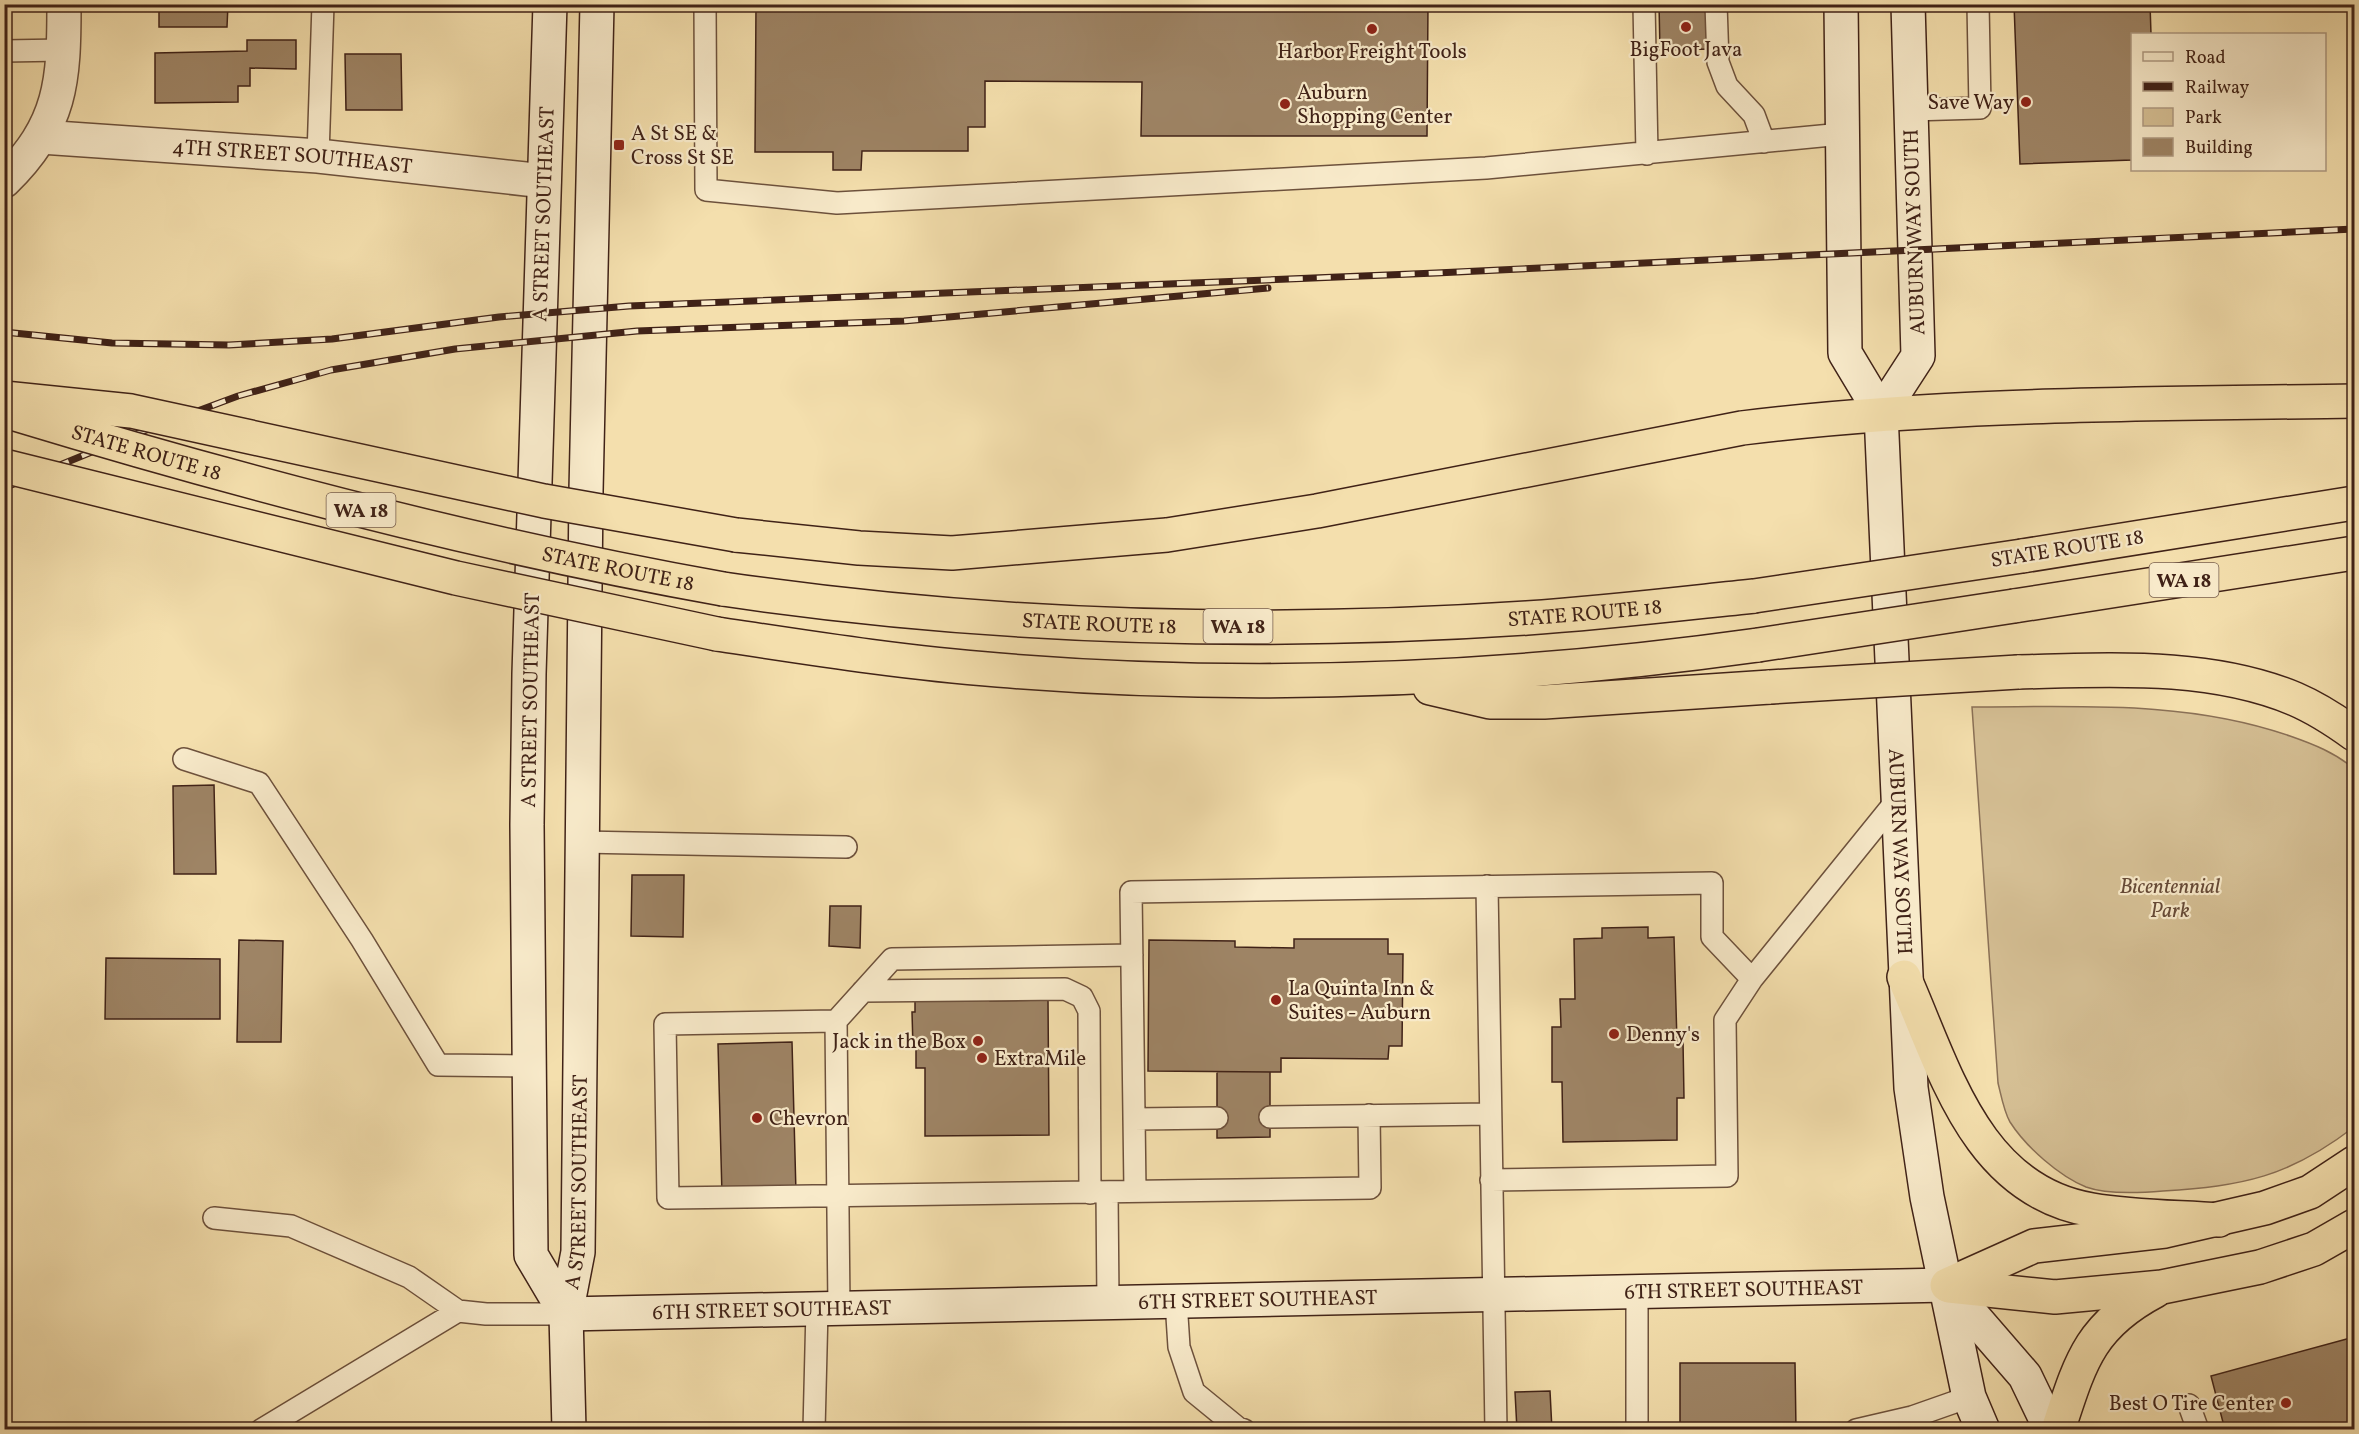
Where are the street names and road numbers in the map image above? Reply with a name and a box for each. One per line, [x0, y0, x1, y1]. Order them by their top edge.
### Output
street label: A STREET SOUTHEAST [526, 106, 563, 322]
street label: AUBURN WAY SOUTH [1897, 128, 1934, 336]
street label: 4TH STREET SOUTHEAST [171, 133, 414, 182]
street label: STATE ROUTE 18 [67, 419, 224, 489]
road number: WA 18 [326, 493, 395, 527]
street label: STATE ROUTE 18 [1989, 523, 2146, 576]
street label: STATE ROUTE 18 [539, 540, 696, 599]
road number: WA 18 [2150, 563, 2218, 597]
street label: A STREET SOUTHEAST [515, 592, 548, 808]
street label: STATE ROUTE 18 [1507, 593, 1663, 635]
street label: STATE ROUTE 18 [1021, 607, 1177, 642]
road number: WA 18 [1204, 609, 1272, 643]
street label: AUBURN WAY SOUTH [1880, 748, 1918, 955]
street label: A STREET SOUTHEAST [558, 1074, 596, 1292]
street label: 6TH STREET SOUTHEAST [1624, 1274, 1864, 1308]
street label: 6TH STREET SOUTHEAST [1138, 1284, 1378, 1318]
street label: 6TH STREET SOUTHEAST [652, 1294, 892, 1328]

